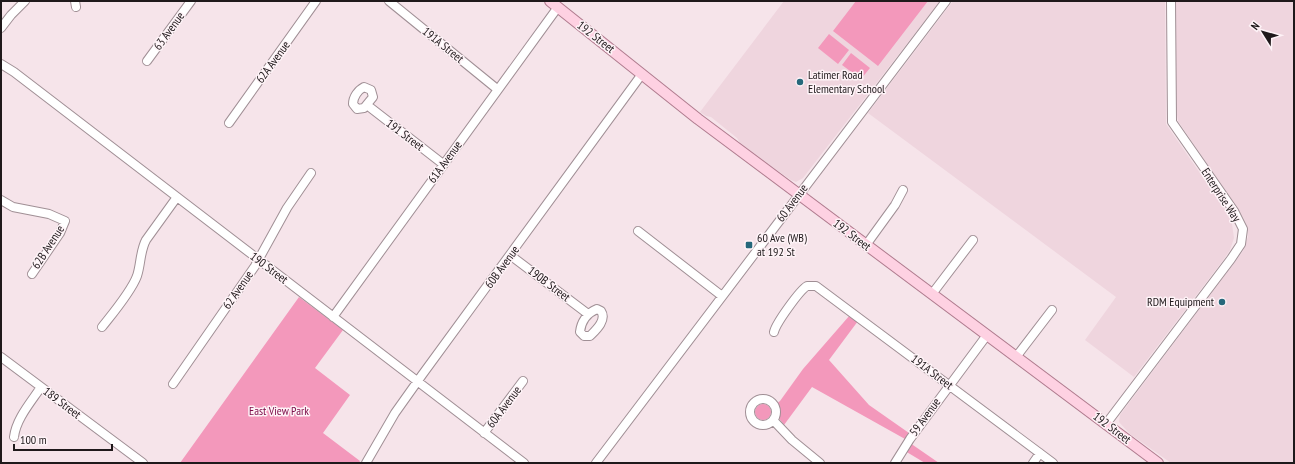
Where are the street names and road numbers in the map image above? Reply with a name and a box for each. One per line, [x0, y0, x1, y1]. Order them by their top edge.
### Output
street label: 63 Avenue [150, 9, 187, 53]
street label: 192 Street [575, 17, 619, 56]
street label: 191A Street [420, 23, 468, 66]
street label: 62A Avenue [252, 38, 293, 86]
street label: 191 Street [383, 115, 428, 154]
street label: 61A Avenue [424, 138, 465, 186]
street label: Enterprise Way [1198, 165, 1245, 225]
street label: 60 Avenue [773, 181, 811, 225]
street label: 192 Street [830, 215, 875, 254]
street label: 62B Avenue [28, 222, 67, 271]
street label: 60B Avenue [481, 242, 522, 291]
street label: 190 Street [247, 248, 292, 287]
street label: 190B Street [525, 263, 574, 305]
street label: 62 Avenue [219, 268, 256, 312]
street label: 191A Street [908, 351, 957, 393]
street label: 189 Street [40, 383, 85, 422]
street label: 60A Avenue [483, 383, 524, 431]
street label: 59 Avenue [906, 395, 943, 439]
street label: 192 Street [1090, 408, 1135, 447]

